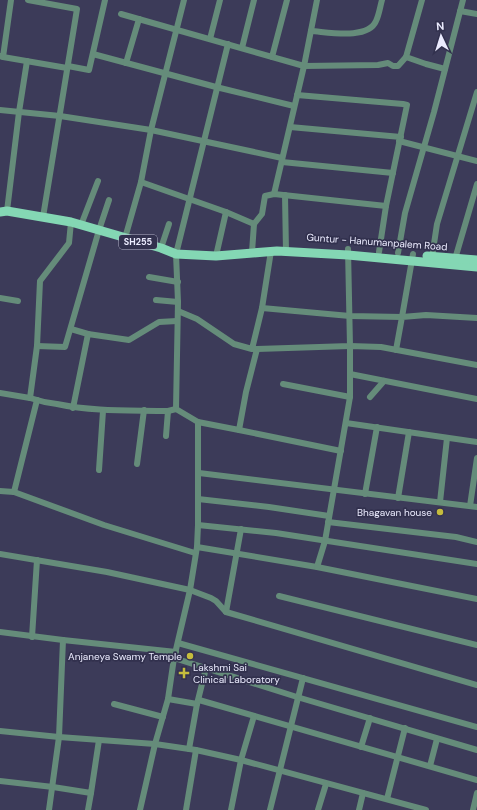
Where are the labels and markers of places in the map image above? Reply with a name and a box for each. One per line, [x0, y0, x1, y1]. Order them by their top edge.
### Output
place label: Bhagavan house [357, 506, 432, 519]
marker: Bhagavan house [435, 507, 445, 517]
place label: Anjaneya Swamy Temple [68, 650, 182, 663]
marker: Anjaneya Swamy Temple [185, 651, 195, 661]
place label: Lakshmi Sai Clinical Laboratory [193, 661, 280, 686]
marker: Lakshmi Sai Clinical Laboratory [178, 667, 190, 679]

